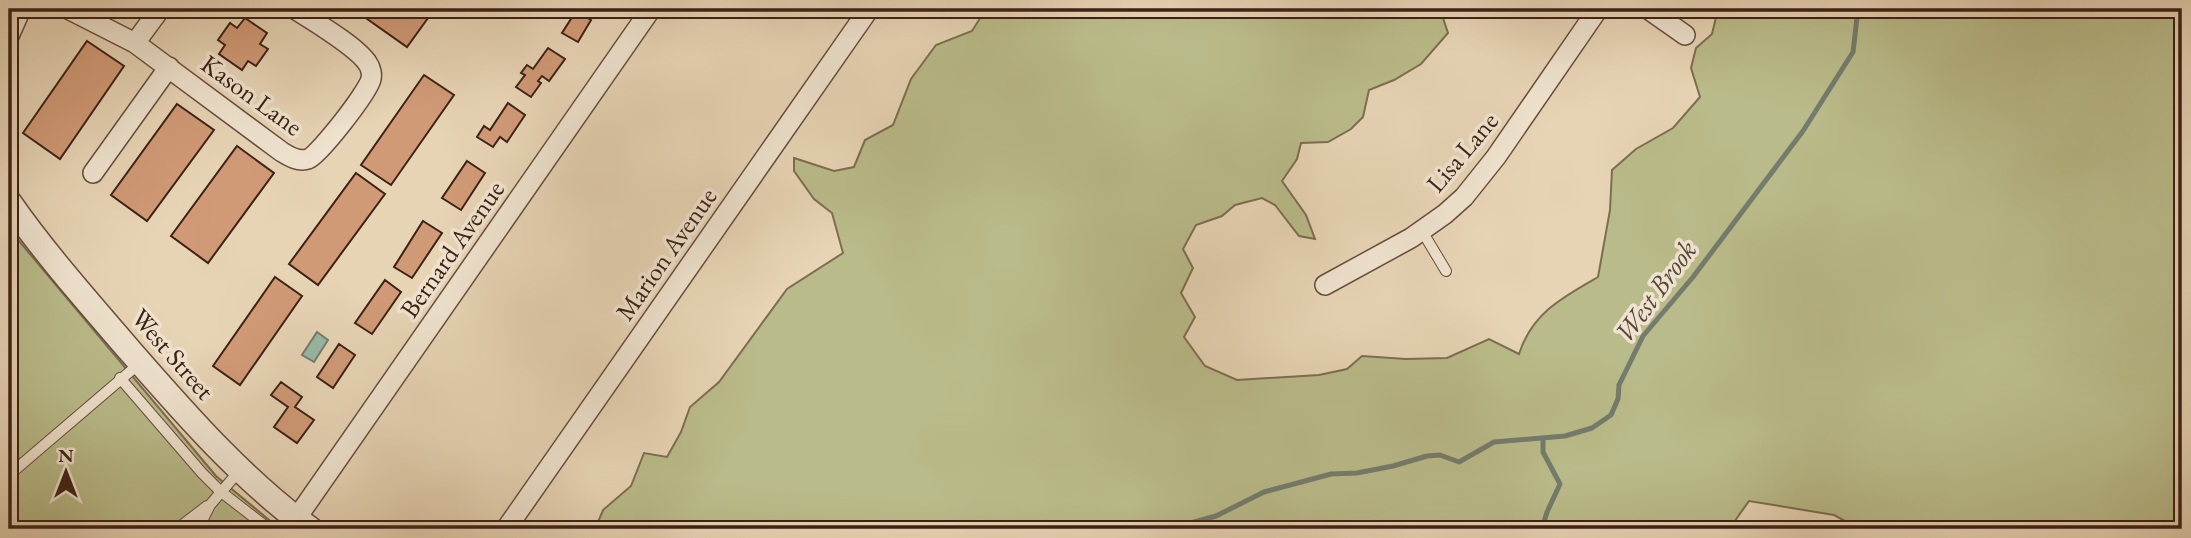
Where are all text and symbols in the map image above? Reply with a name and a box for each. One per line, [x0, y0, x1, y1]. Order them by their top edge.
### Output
street label: Kason Lane [194, 47, 310, 143]
street label: Lisa Lane [1418, 105, 1506, 199]
street label: Bernard Avenue [392, 174, 512, 324]
street label: Marion Avenue [608, 181, 724, 327]
water label: West Brook [1606, 233, 1704, 349]
street label: West Street [124, 301, 222, 407]
north arrow [32, 436, 102, 506]
text: N [58, 443, 74, 468]

